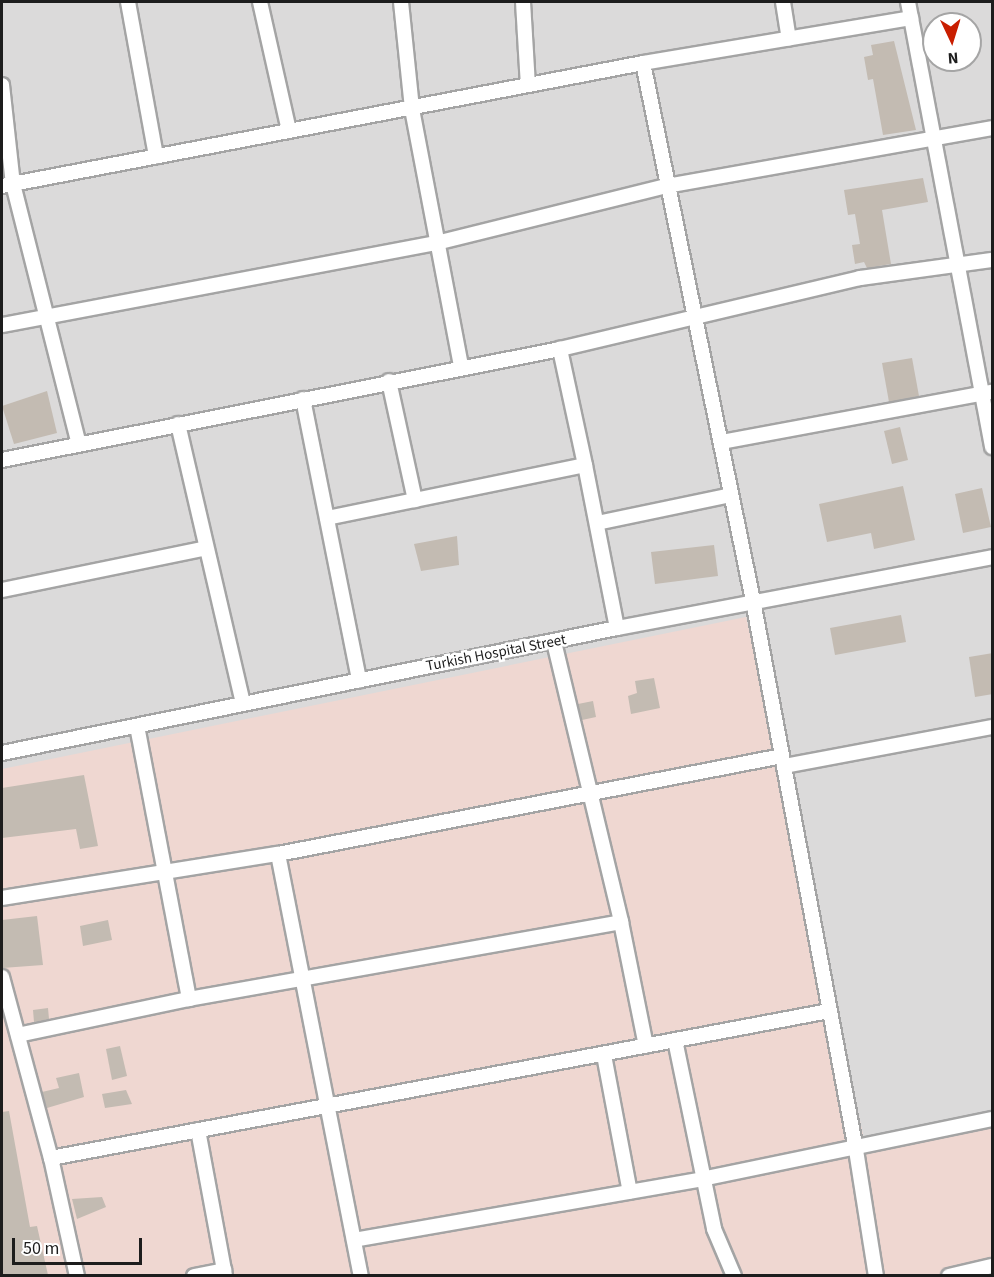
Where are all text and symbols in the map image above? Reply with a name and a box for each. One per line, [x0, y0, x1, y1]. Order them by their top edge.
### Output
north arrow [922, 12, 982, 72]
text: N [947, 47, 959, 69]
street label: Turkish Hospital Street [425, 631, 567, 675]
scale bar [15, 1226, 146, 1264]
text: 50 m [23, 1236, 59, 1261]

